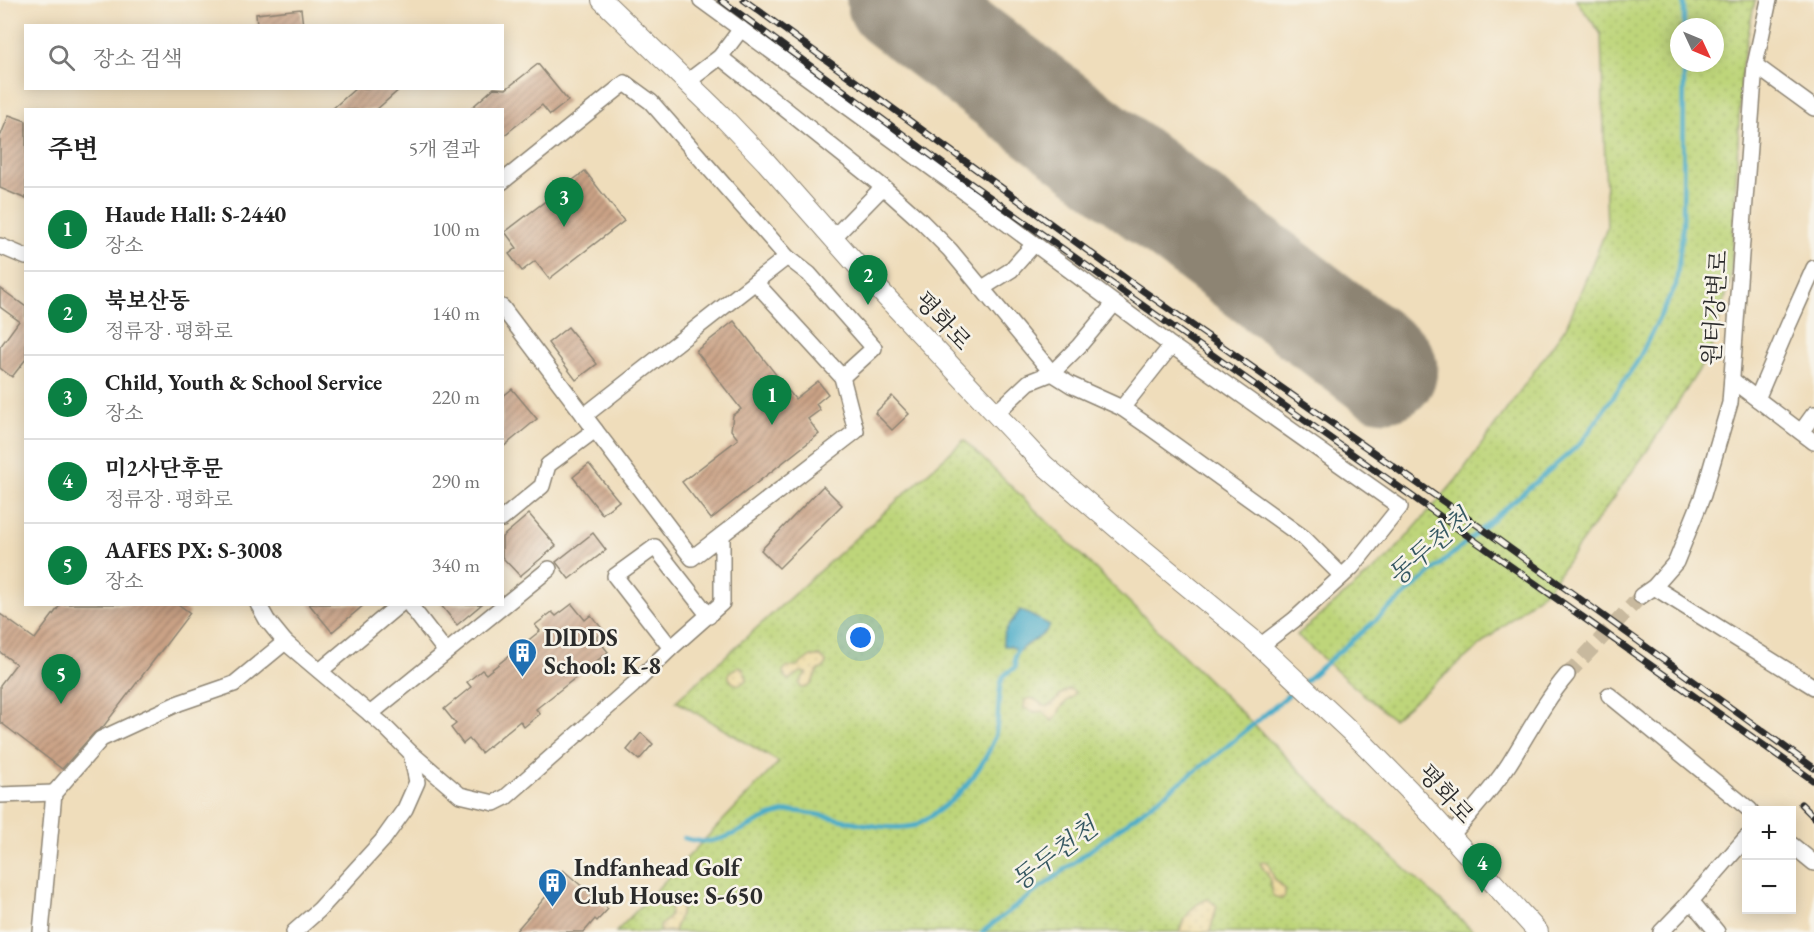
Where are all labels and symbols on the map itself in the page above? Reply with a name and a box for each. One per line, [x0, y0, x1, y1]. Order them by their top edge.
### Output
north arrow [1670, 18, 1724, 72]
pin: 3 [544, 178, 584, 227]
street label: 원터강변로 [1695, 249, 1734, 367]
pin: 2 [848, 256, 888, 305]
street label: 평화로 [908, 285, 978, 357]
pin: 1 [752, 376, 792, 425]
water label: 동두천천 [1380, 500, 1479, 593]
place label: DlDDS School: K-8 [544, 622, 661, 681]
your location [846, 623, 875, 652]
building icon: DlDDS School: K-8 [507, 636, 539, 678]
pin: 5 [42, 654, 80, 704]
street label: 평화로 [1412, 757, 1481, 830]
water label: 동두천천 [1004, 809, 1106, 898]
pin: 4 [1462, 844, 1502, 893]
place label: Indfanhead Golf Club House: S-650 [574, 852, 763, 911]
building icon: Indfanhead Golf Club House: S-650 [537, 866, 569, 908]

